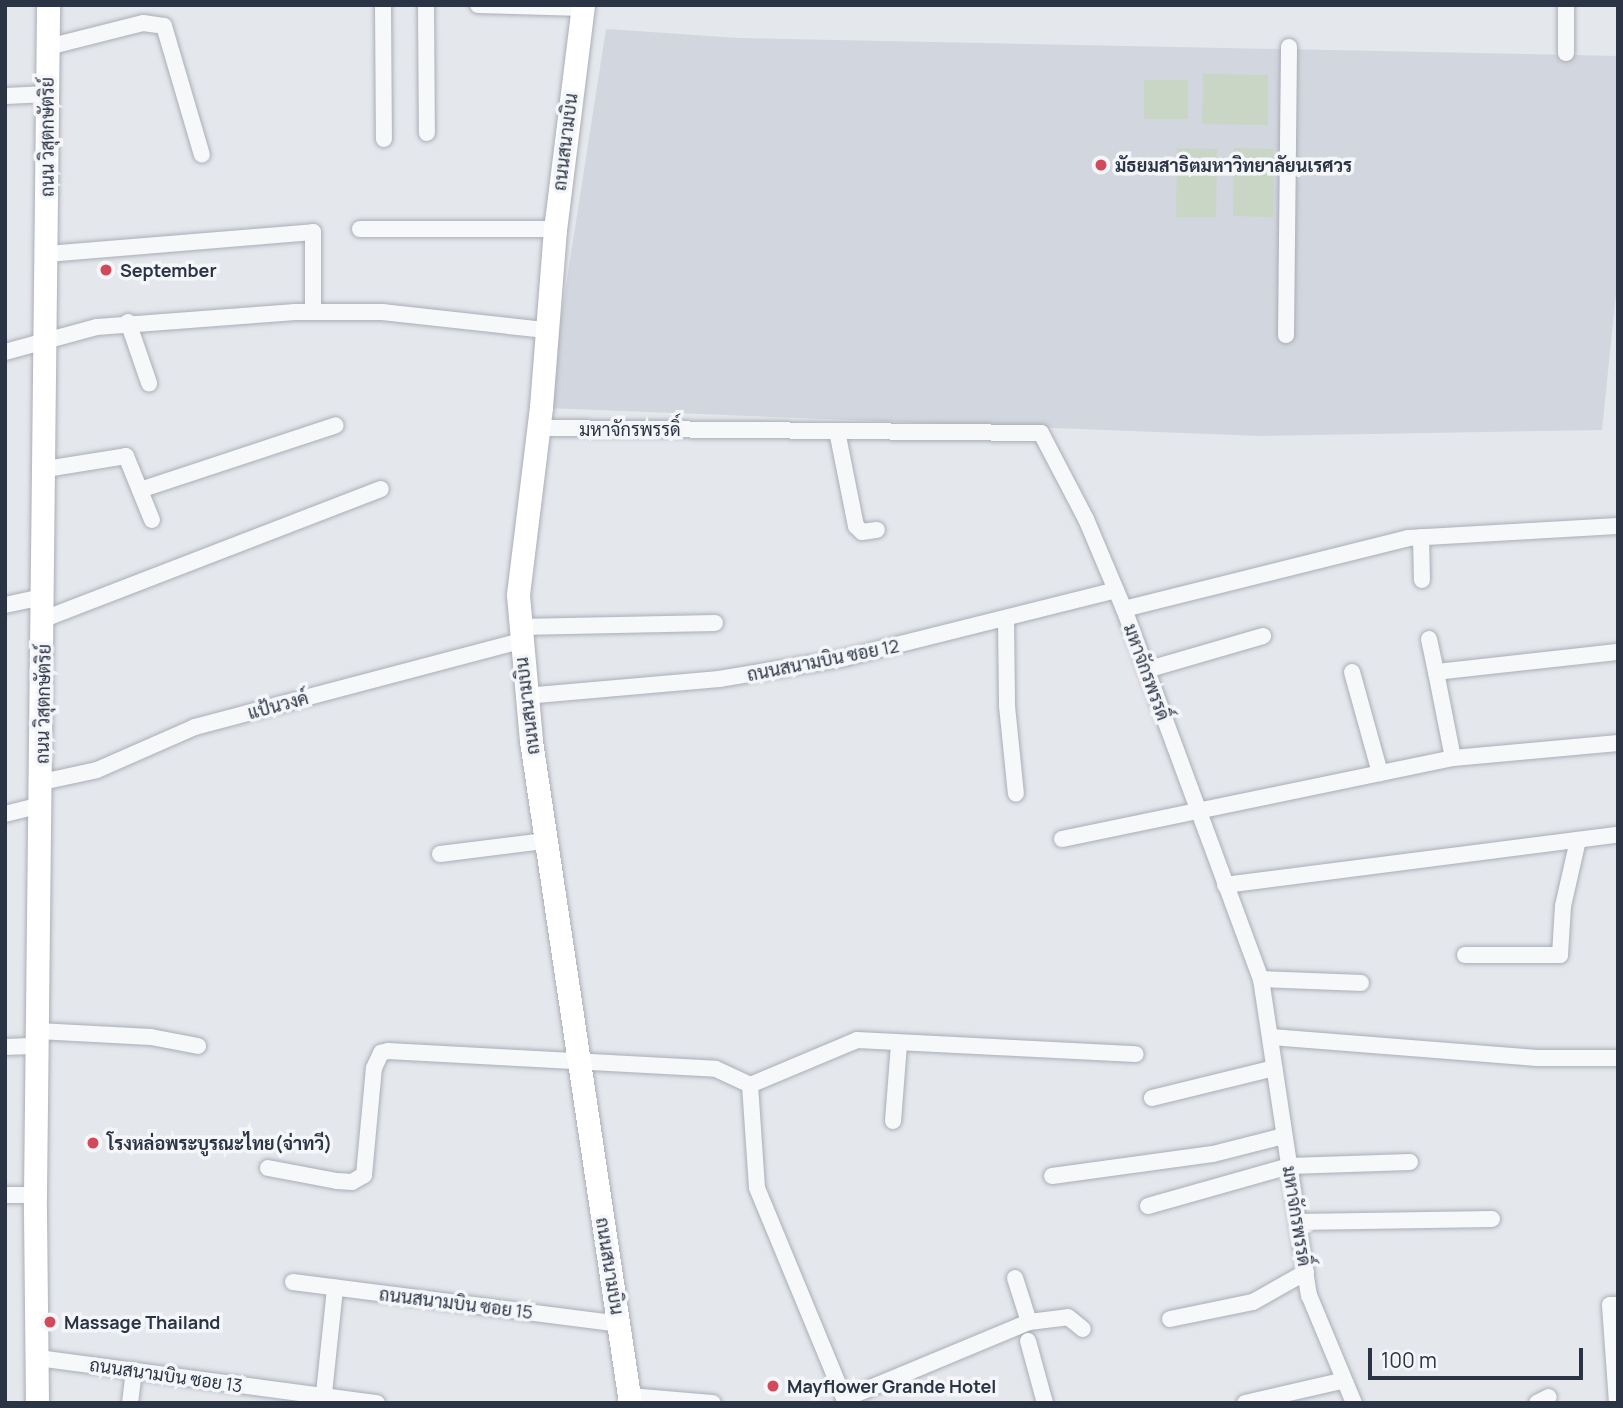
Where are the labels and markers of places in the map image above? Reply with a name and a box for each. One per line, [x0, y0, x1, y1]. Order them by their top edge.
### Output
place label: มัธยมสาธิตมหาวิทยาลัยนเรศวร [1115, 154, 1352, 176]
marker: มัธยมสาธิตมหาวิทยาลัยนเรศวร [1093, 157, 1109, 173]
place label: September [120, 259, 217, 281]
marker: September [98, 262, 114, 278]
place label: โรงหล่อพระบูรณะไทย(จ่าทวี) [107, 1132, 332, 1154]
marker: โรงหล่อพระบูรณะไทย(จ่าทวี) [85, 1135, 101, 1151]
place label: Massage Thailand [64, 1311, 220, 1333]
marker: Massage Thailand [42, 1314, 58, 1330]
place label: Mayflower Grande Hotel [787, 1375, 996, 1397]
marker: Mayflower Grande Hotel [765, 1378, 781, 1394]

